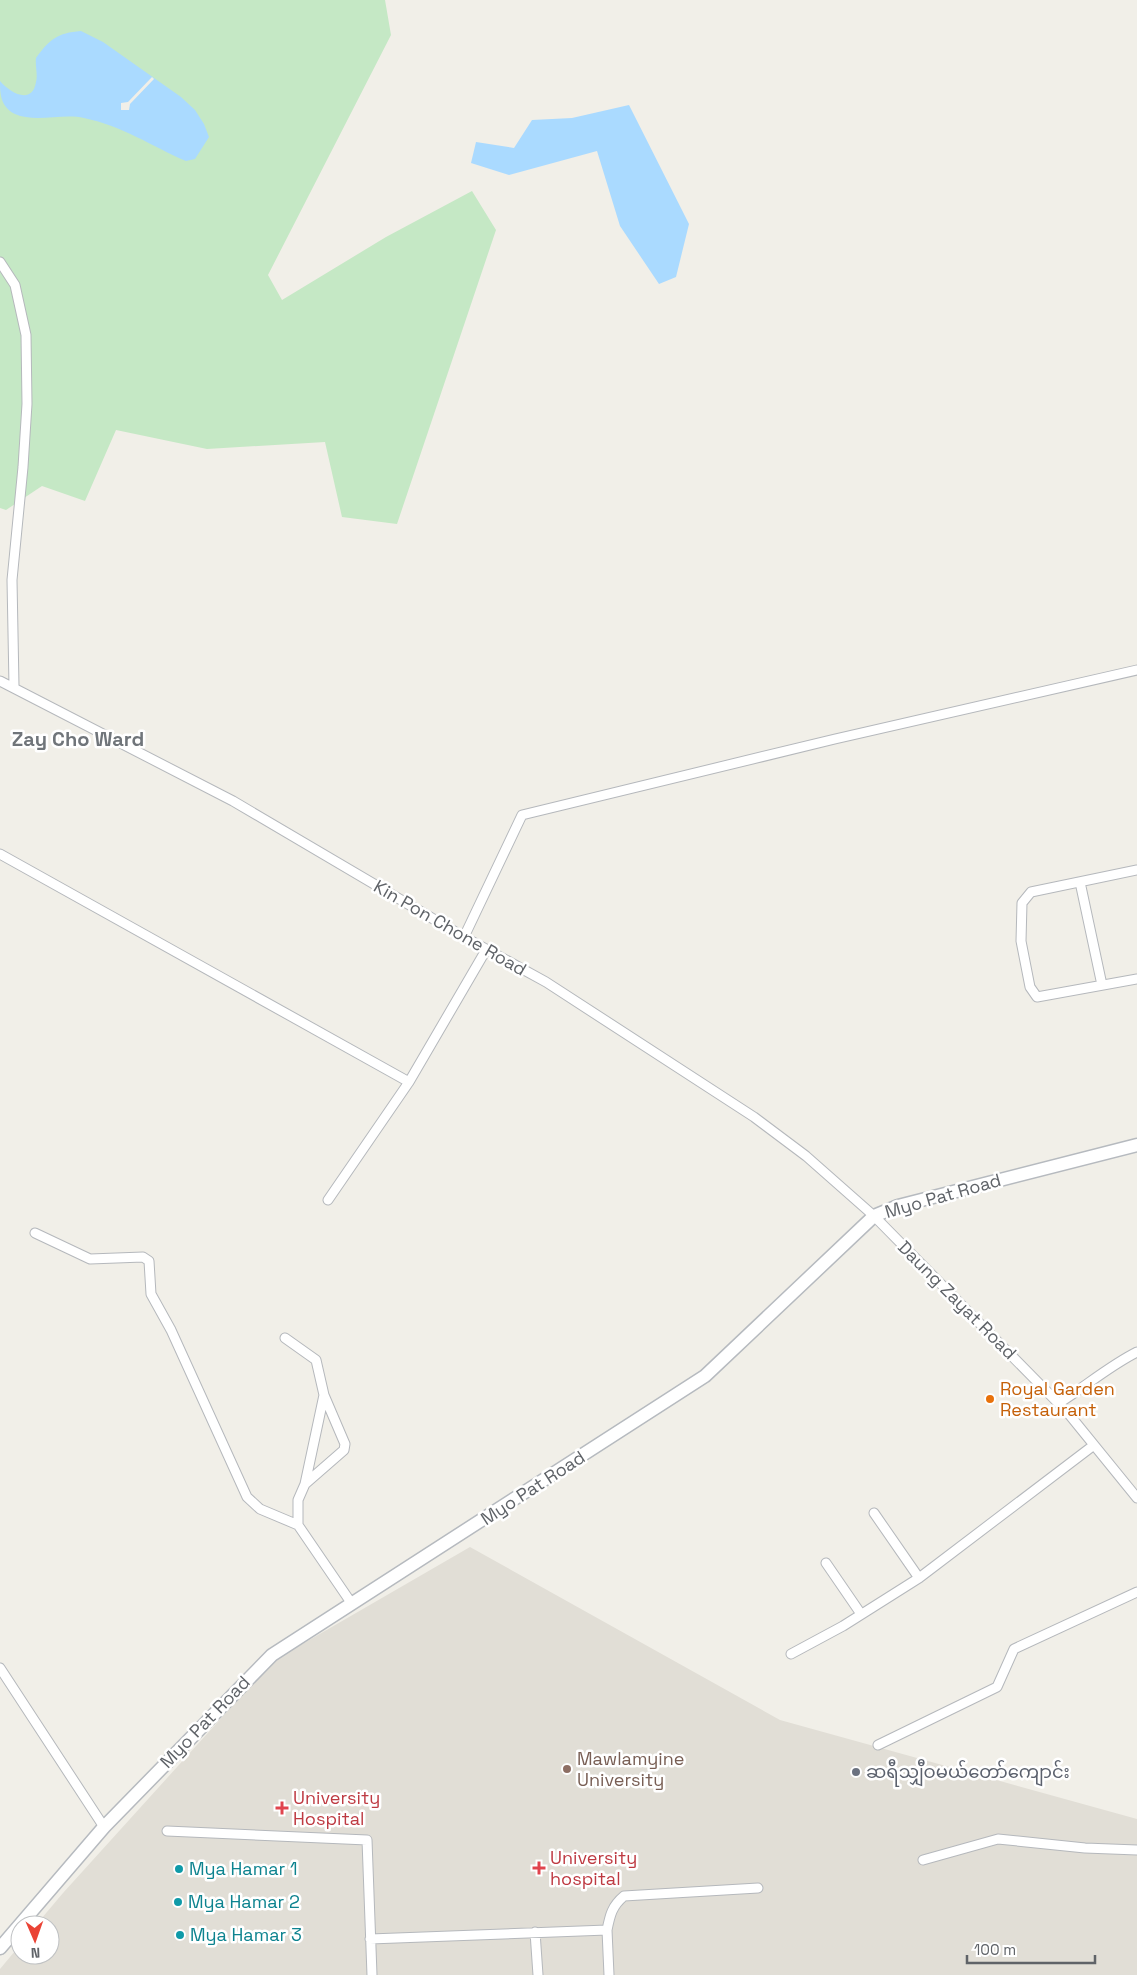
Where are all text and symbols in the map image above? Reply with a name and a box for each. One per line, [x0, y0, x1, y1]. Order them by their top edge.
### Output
district label: Zay Cho Ward [12, 726, 144, 752]
street label: Kin Pon Chone Road [370, 874, 531, 981]
street label: Myo Pat Road [882, 1168, 1004, 1223]
street label: Daung Zayat Road [893, 1235, 1022, 1364]
place label: Royal Garden Restaurant [1000, 1377, 1115, 1421]
marker: Royal Garden Restaurant [984, 1393, 996, 1405]
street label: Myo Pat Road [476, 1445, 589, 1530]
street label: Myo Pat Road [155, 1671, 255, 1773]
place label: Mawlamyine University [577, 1747, 684, 1791]
place label: ဆရီသျှီဝမယ်တော်ကျောင်း [866, 1758, 1070, 1787]
marker: Mawlamyine University [561, 1763, 573, 1775]
marker: ဆရီသျှီဝမယ်တော်ကျောင်း [850, 1766, 862, 1778]
place label: University Hospital [293, 1786, 380, 1830]
marker: University Hospital [275, 1801, 289, 1815]
place label: University hospital [550, 1846, 637, 1890]
place label: Mya Hamar 1 [189, 1857, 298, 1880]
marker: University hospital [532, 1861, 546, 1875]
marker: Mya Hamar 1 [173, 1863, 185, 1875]
place label: Mya Hamar 2 [188, 1890, 300, 1913]
marker: Mya Hamar 2 [172, 1896, 184, 1908]
north arrow [10, 1915, 60, 1965]
place label: Mya Hamar 3 [190, 1923, 302, 1946]
marker: Mya Hamar 3 [174, 1929, 186, 1941]
scale bar [967, 1932, 1094, 1964]
text: 100 m [974, 1940, 1016, 1959]
text: N [30, 1944, 40, 1962]

